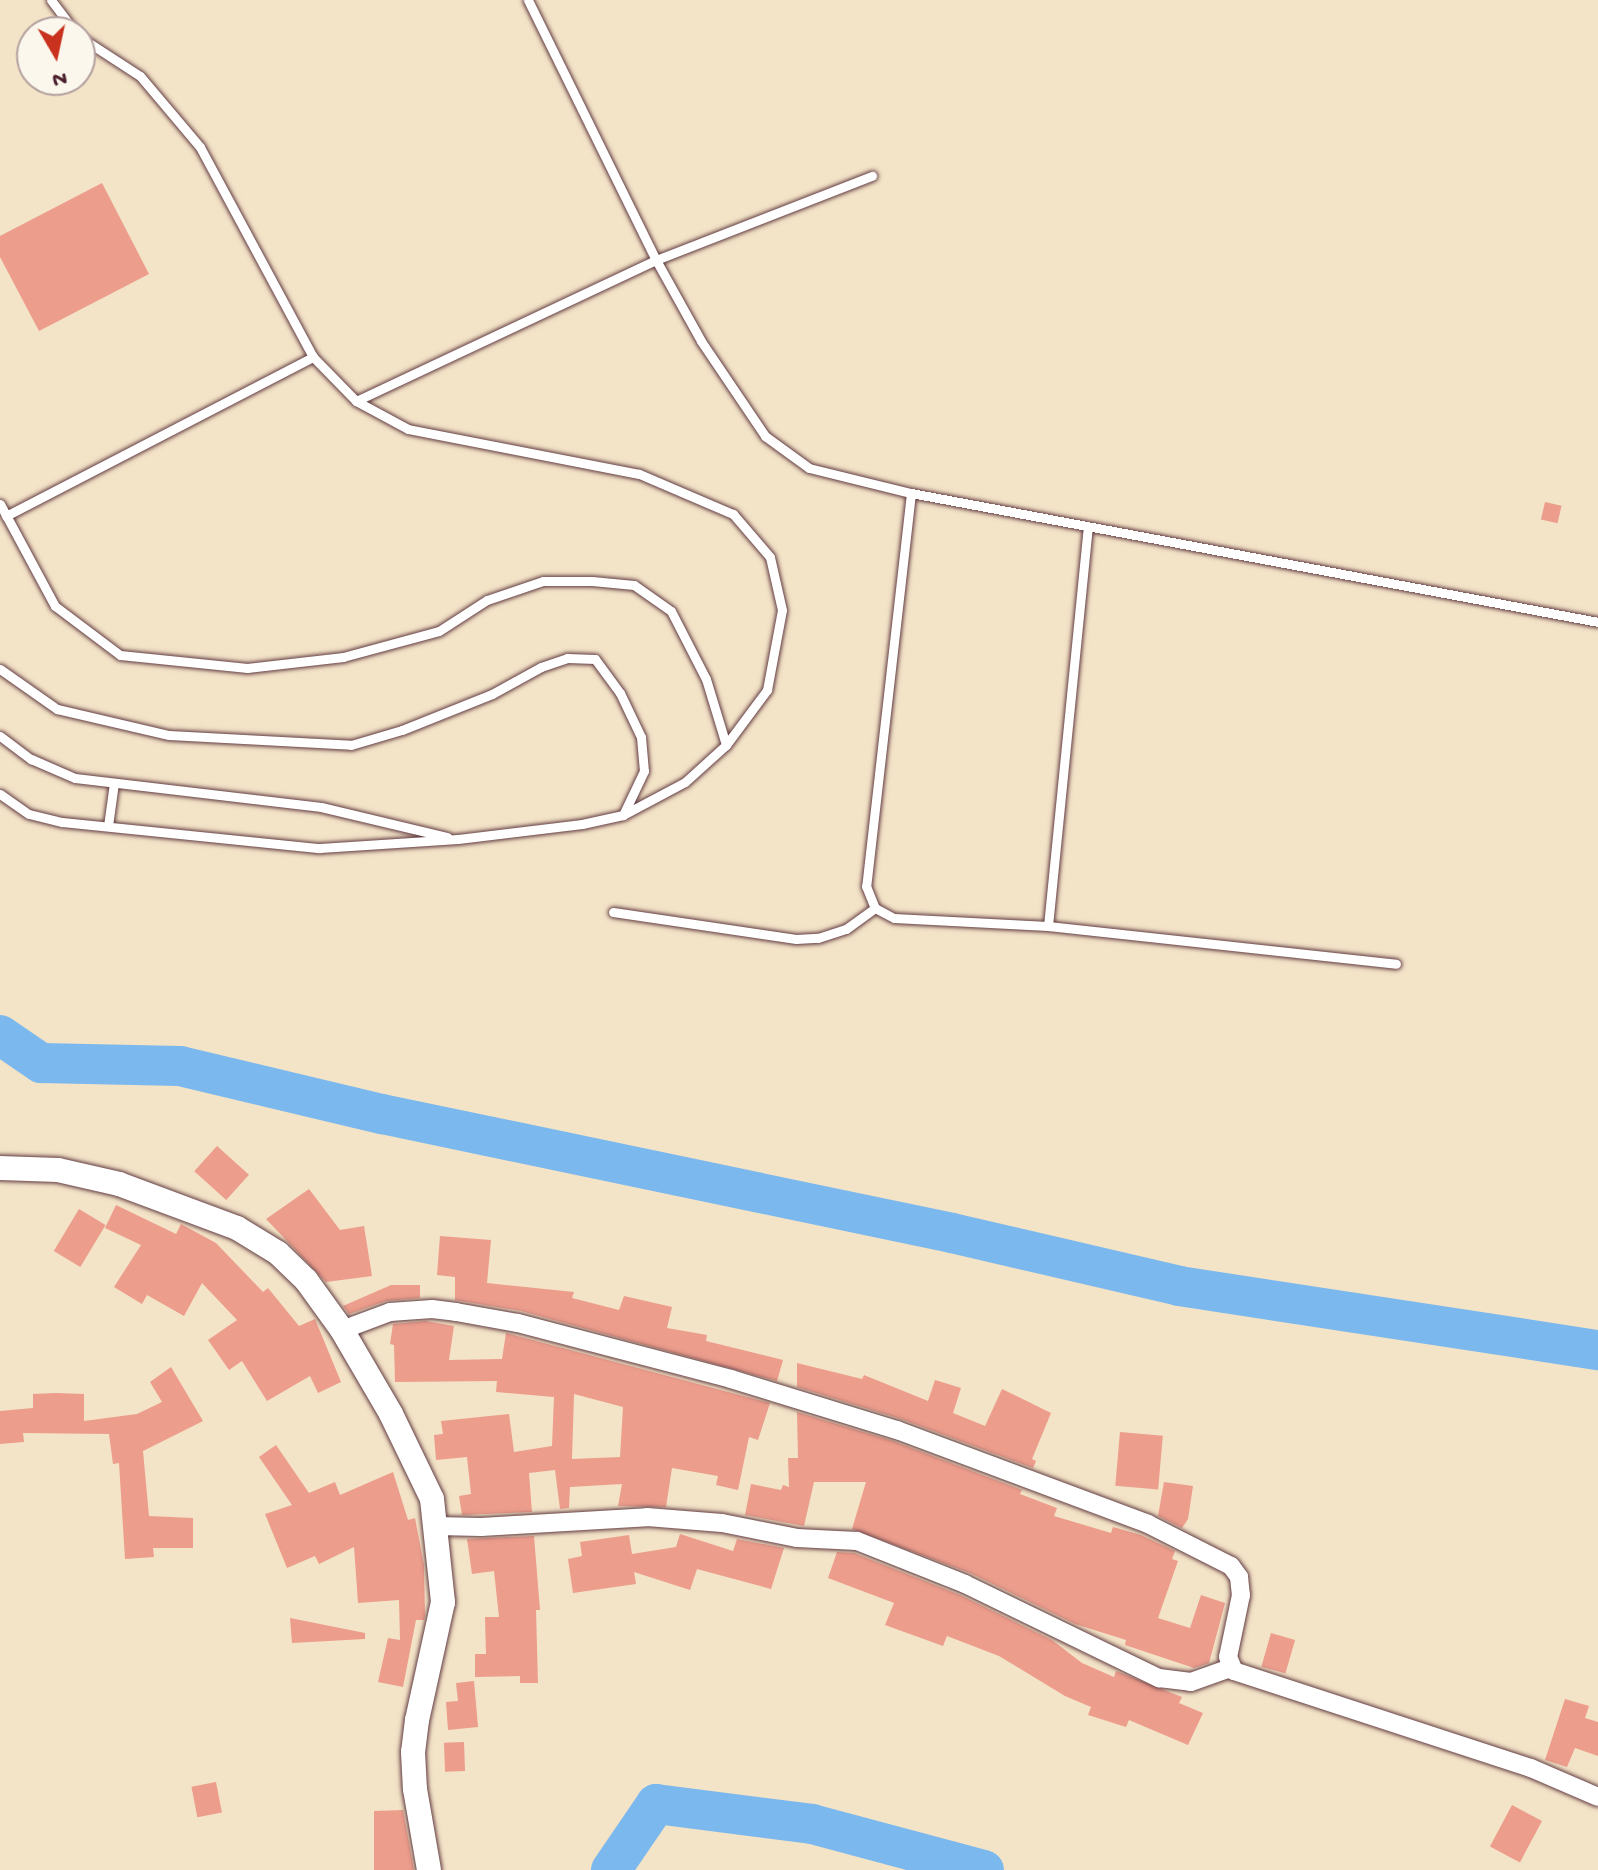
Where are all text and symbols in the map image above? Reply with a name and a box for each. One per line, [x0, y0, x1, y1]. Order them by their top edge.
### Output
north arrow [16, 16, 96, 96]
text: N [50, 64, 69, 92]

